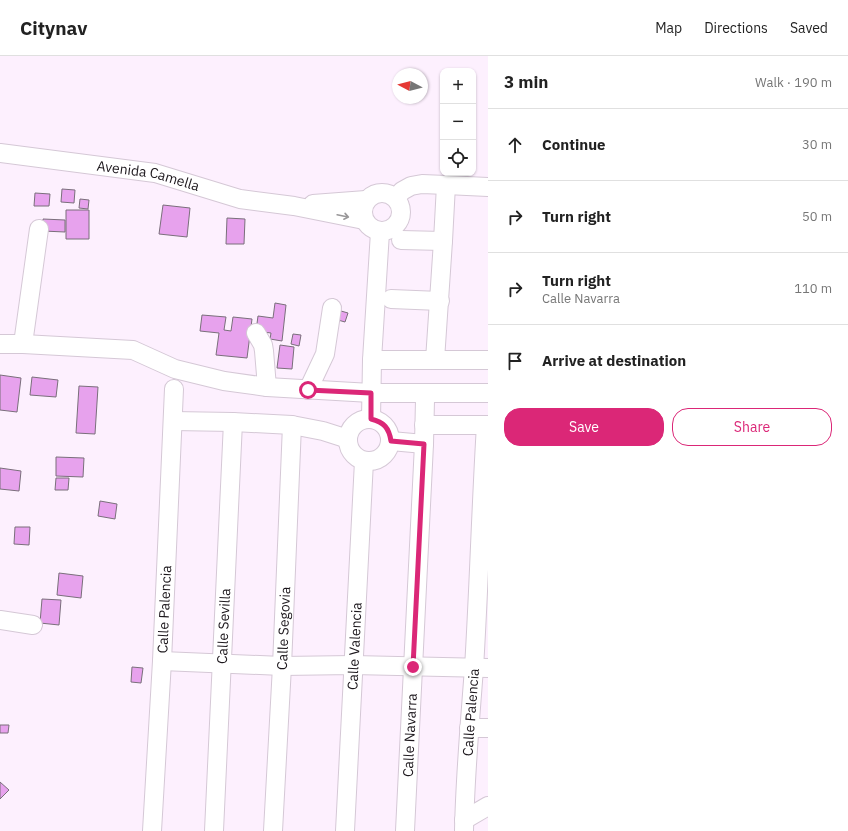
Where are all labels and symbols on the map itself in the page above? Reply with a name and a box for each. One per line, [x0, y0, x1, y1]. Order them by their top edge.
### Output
north arrow [392, 68, 428, 104]
street label: Avenida Camella [96, 157, 202, 195]
one-way arrow [336, 212, 349, 220]
route start [299, 381, 317, 399]
street label: Calle Palencia [153, 564, 175, 654]
street label: Calle Segovia [273, 586, 294, 670]
street label: Calle Sevilla [213, 587, 234, 665]
street label: Calle Valencia [343, 601, 366, 691]
route end [404, 658, 422, 676]
street label: Calle Palencia [458, 667, 483, 757]
street label: Calle Navarra [399, 692, 421, 778]

